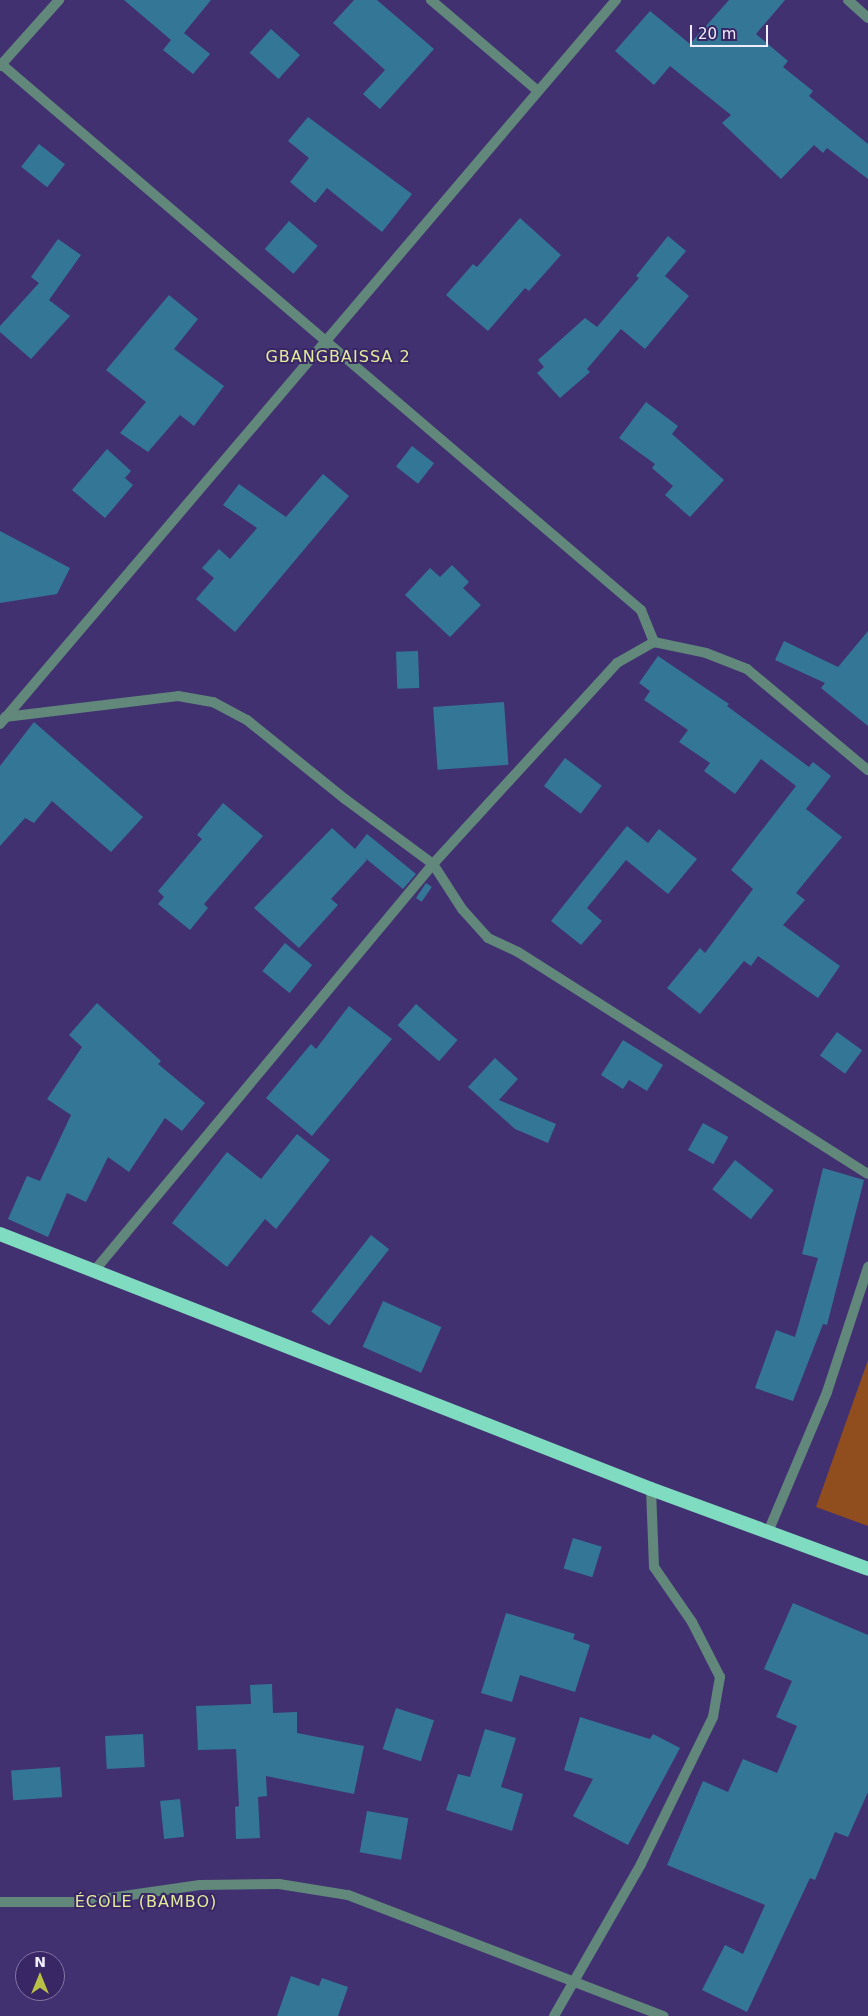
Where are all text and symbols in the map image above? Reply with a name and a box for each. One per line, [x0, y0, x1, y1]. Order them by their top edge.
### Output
scale bar [693, 15, 770, 47]
text: 20 m [698, 25, 736, 43]
district label: GBANGBAISSA 2 [264, 347, 412, 367]
district label: ÉCOLE (BAMBO) [73, 1892, 219, 1912]
north arrow [15, 1951, 65, 2001]
text: N [34, 1954, 46, 1970]

